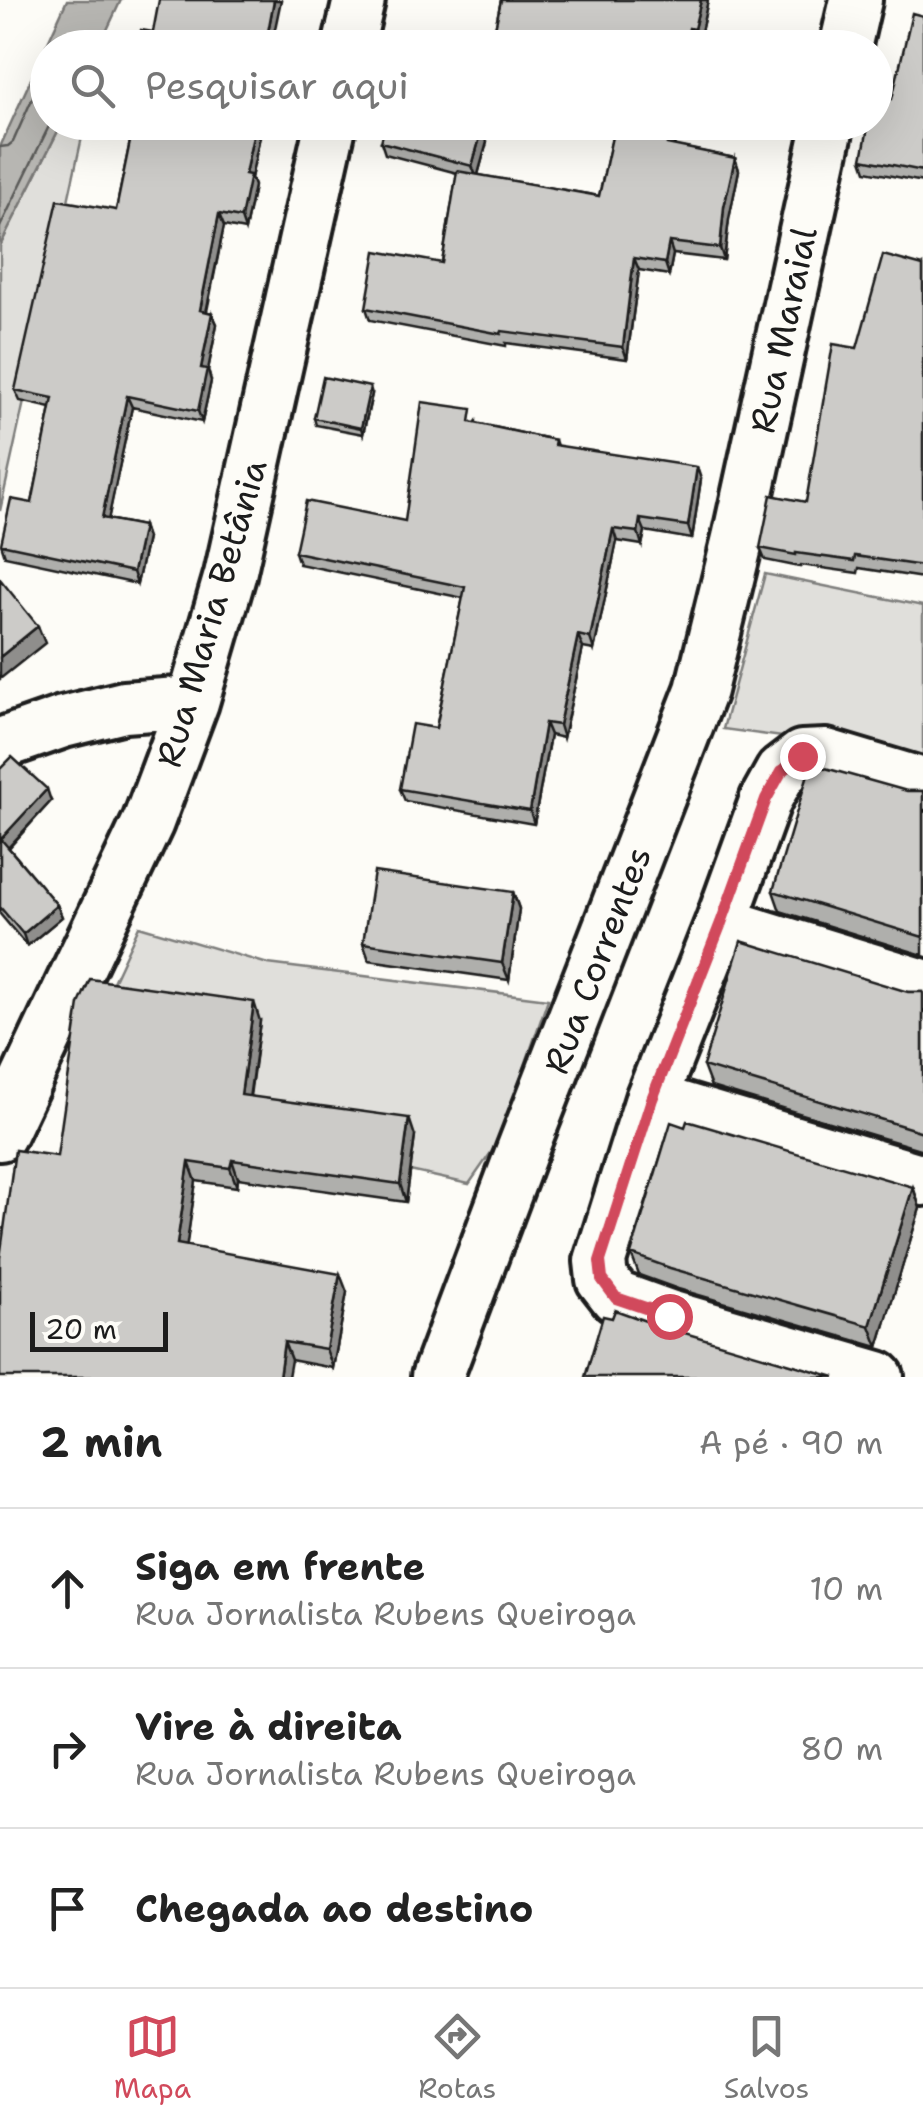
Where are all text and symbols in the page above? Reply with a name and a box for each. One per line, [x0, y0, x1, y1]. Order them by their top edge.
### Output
search box [30, 30, 893, 140]
icon: search [65, 58, 120, 113]
text: Pesquisar aqui [145, 60, 409, 111]
street label: Rua Maraial [738, 222, 828, 437]
street label: Rua Maria Betânia [145, 453, 278, 772]
route end [780, 734, 826, 780]
street label: Rua Correntes [532, 840, 662, 1080]
route start [647, 1294, 693, 1340]
scale bar [30, 1307, 168, 1352]
text: 20 m [45, 1310, 117, 1348]
text: 2 min [40, 1414, 162, 1470]
text: A pé · 90 m [699, 1421, 883, 1464]
text: Siga em frente [135, 1541, 425, 1592]
icon: ahead [40, 1561, 95, 1616]
text: 10 m [810, 1567, 883, 1610]
text: Rua Jornalista Rubens Queiroga [135, 1592, 636, 1635]
text: Vire à direita [135, 1701, 402, 1752]
icon: right [40, 1721, 95, 1776]
text: 80 m [800, 1727, 883, 1770]
text: Rua Jornalista Rubens Queiroga [135, 1752, 636, 1795]
icon: arrive [40, 1881, 95, 1936]
text: Chegada ao destino [135, 1883, 533, 1934]
tab: Mapa [114, 2009, 191, 2107]
tab: Rotas [418, 2009, 496, 2107]
tab: Salvos [724, 2009, 809, 2107]

